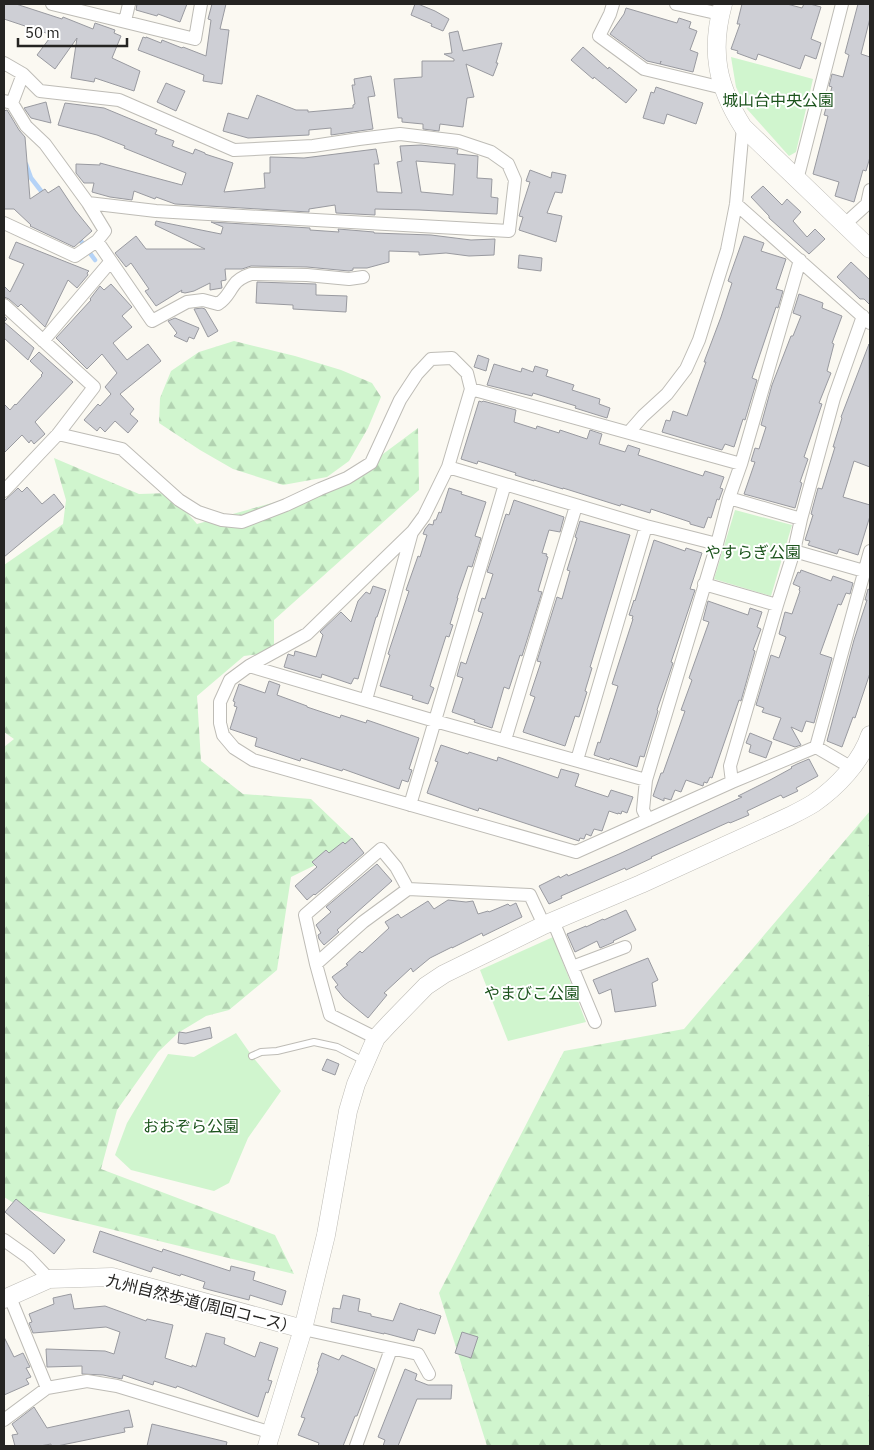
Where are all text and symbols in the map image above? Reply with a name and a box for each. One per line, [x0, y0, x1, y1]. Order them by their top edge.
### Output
scale bar [18, 15, 126, 47]
text: 50 m [25, 23, 60, 42]
park label: 城山台中央公園 [722, 90, 834, 110]
park label: やすらぎ公園 [705, 542, 801, 562]
park label: やまびこ公園 [484, 983, 580, 1003]
park label: おおぞら公園 [143, 1116, 239, 1136]
street label: 九州自然歩道(周回コース) [104, 1270, 290, 1334]

